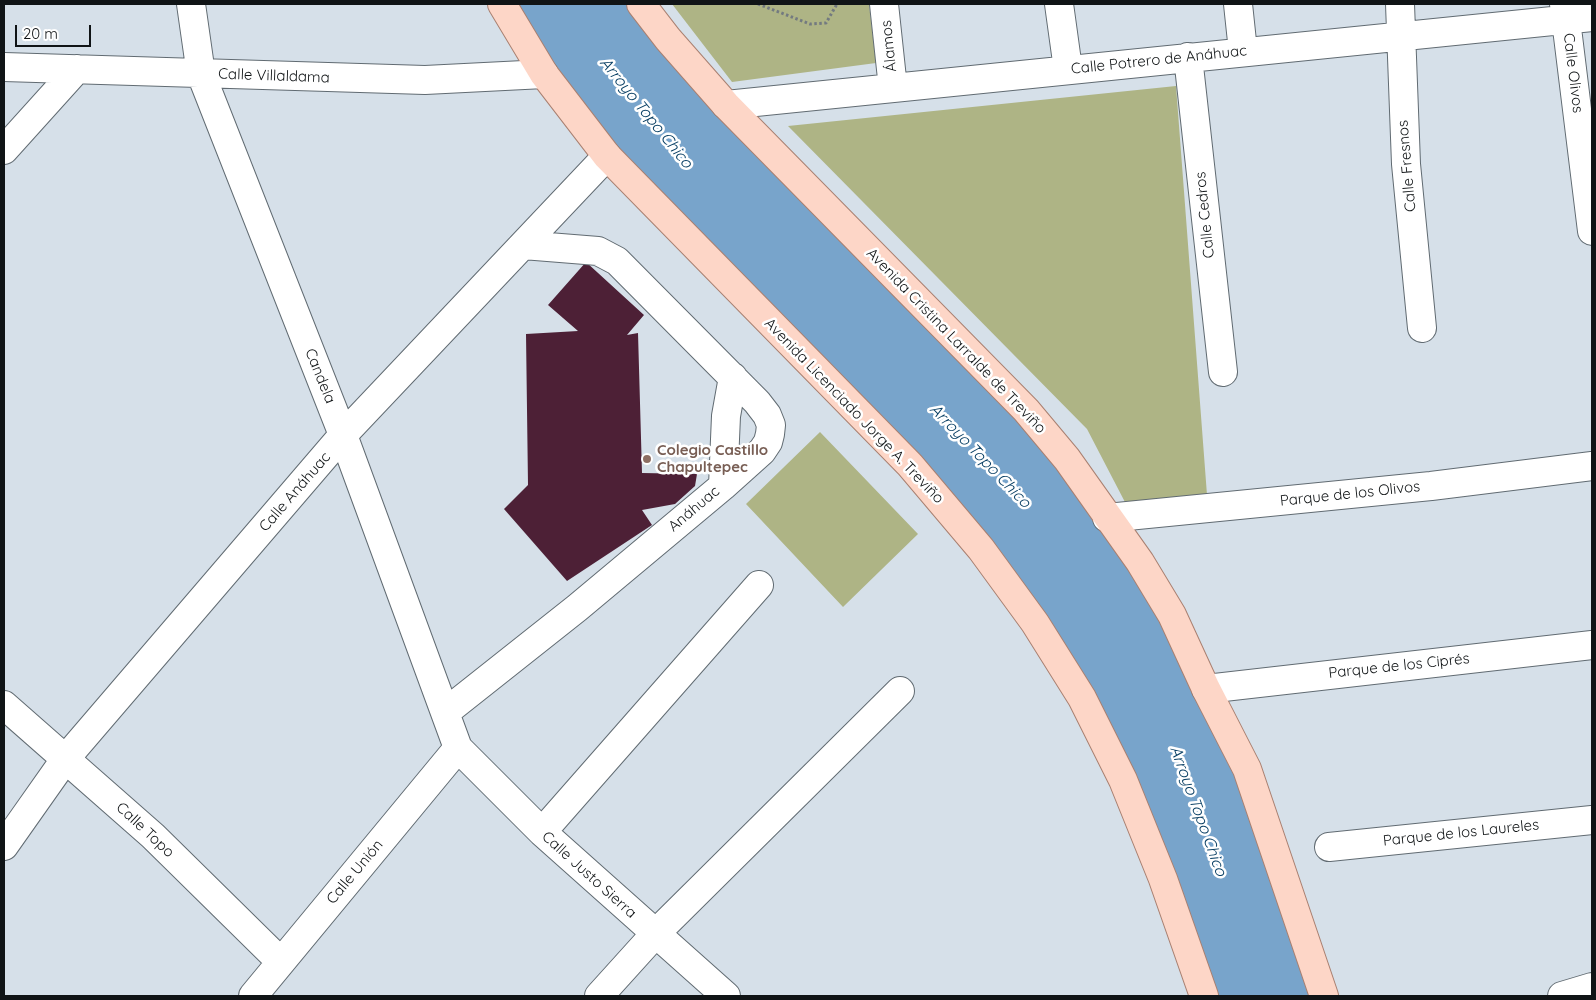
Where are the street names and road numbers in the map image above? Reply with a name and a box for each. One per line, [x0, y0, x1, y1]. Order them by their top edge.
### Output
street label: Álamos [877, 19, 901, 73]
street label: Calle Olivos [1559, 32, 1587, 114]
street label: Calle Potrero de Anáhuac [1070, 42, 1248, 78]
street label: Calle Villaldama [218, 65, 330, 87]
street label: Calle Fresnos [1394, 119, 1420, 213]
street label: Calle Cedros [1191, 171, 1219, 259]
street label: Avenida Cristina Larralde de Treviño [862, 245, 1050, 437]
street label: Avenida Licenciado Jorge A. Treviño [761, 315, 947, 507]
street label: Candela [301, 346, 339, 406]
street label: Calle Anáhuac [256, 449, 334, 535]
street label: Parque de los Olivos [1279, 478, 1421, 510]
street label: Anáhuac [665, 482, 723, 536]
street label: Parque de los Ciprés [1328, 650, 1470, 682]
street label: Calle Topo [112, 799, 178, 861]
street label: Parque de los Laureles [1382, 816, 1540, 850]
street label: Calle Justo Sierra [538, 828, 640, 922]
street label: Calle Unión [323, 836, 387, 908]

